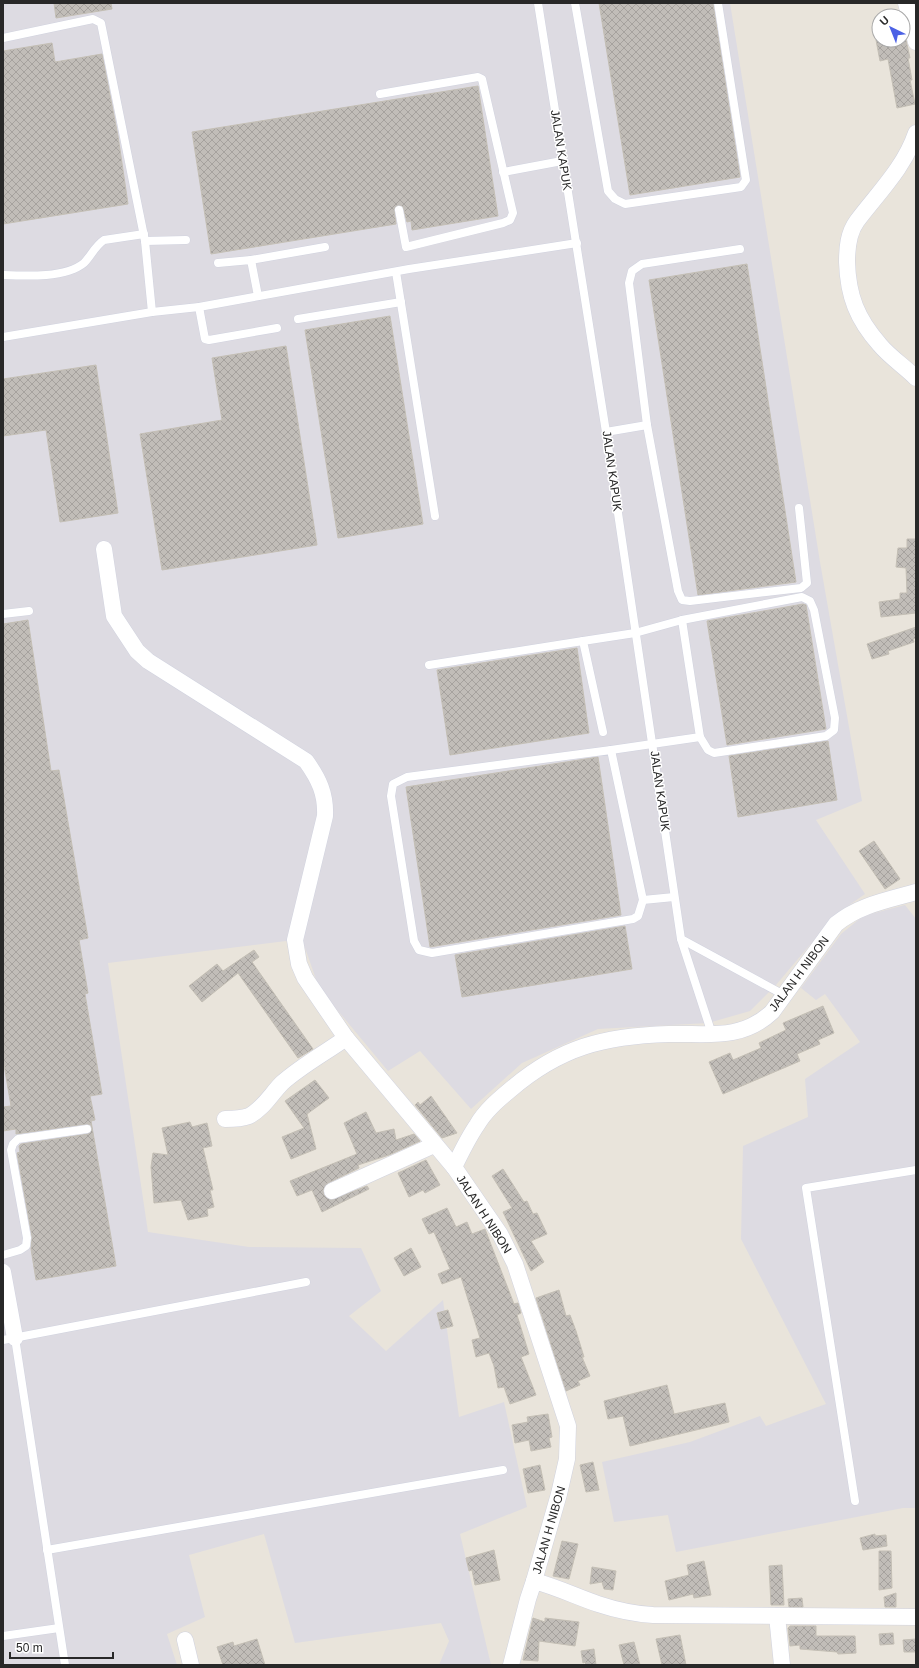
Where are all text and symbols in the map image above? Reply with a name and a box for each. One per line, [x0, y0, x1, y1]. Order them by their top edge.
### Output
north arrow [871, 8, 911, 48]
text: U [877, 14, 891, 28]
street label: JALAN KAPUK [548, 109, 574, 191]
street label: JALAN KAPUK [599, 430, 625, 512]
street label: JALAN KAPUK [647, 750, 673, 832]
street label: JALAN H NIBON [766, 934, 832, 1014]
street label: JALAN H NIBON [453, 1172, 515, 1256]
street label: JALAN H NIBON [530, 1484, 568, 1576]
scale bar [10, 1634, 113, 1660]
text: 50 m [16, 1641, 43, 1655]

